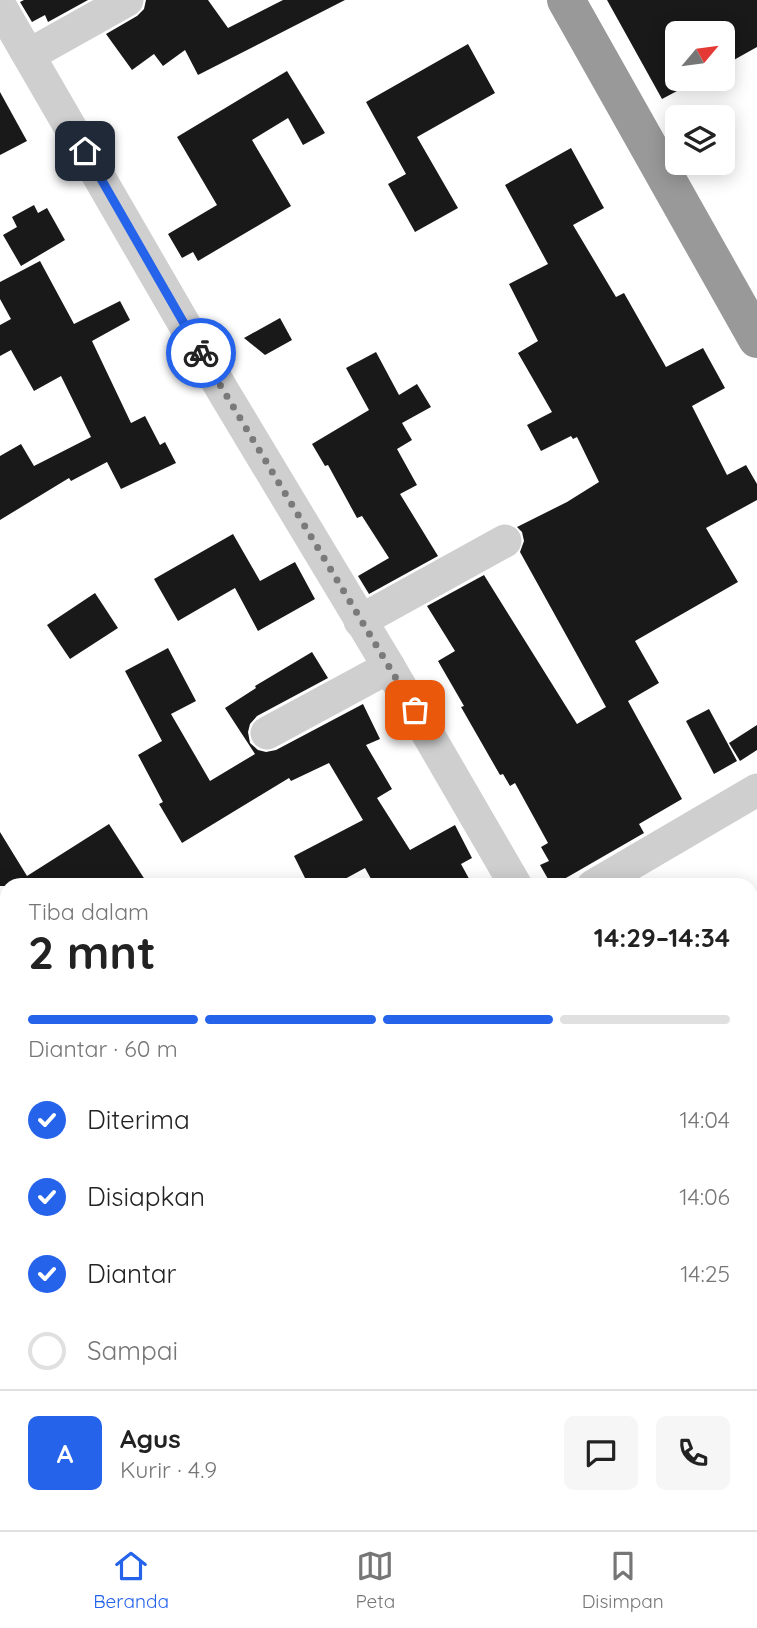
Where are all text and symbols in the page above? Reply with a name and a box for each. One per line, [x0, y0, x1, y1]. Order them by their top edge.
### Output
north arrow [665, 21, 735, 91]
map controls [665, 21, 735, 175]
button: layers [665, 105, 735, 175]
pin [55, 121, 115, 181]
icon: home [66, 132, 104, 170]
courier [166, 318, 236, 388]
icon: bike [182, 334, 220, 372]
pin [385, 680, 445, 740]
icon: bag [396, 691, 434, 729]
text: Tiba dalam [28, 897, 149, 926]
text: 14:29–14:34 [594, 921, 730, 954]
text: 2 mnt [28, 923, 156, 981]
text: Diantar · 60 m [28, 1034, 178, 1063]
icon: check [28, 1101, 66, 1139]
text: Diterima [87, 1103, 190, 1136]
text: 14:04 [680, 1105, 730, 1134]
icon: check [28, 1178, 66, 1216]
text: Disiapkan [87, 1180, 205, 1213]
text: 14:06 [679, 1182, 730, 1211]
icon: check [28, 1255, 66, 1293]
text: Diantar [87, 1257, 177, 1290]
text: 14:25 [680, 1259, 730, 1288]
text: Sampai [87, 1334, 178, 1367]
button: chat [564, 1416, 638, 1490]
button: phone [656, 1416, 730, 1490]
text: Agus [120, 1422, 181, 1455]
text: A [57, 1437, 73, 1470]
text: Kurir · 4.9 [120, 1455, 217, 1484]
tab: Beranda [93, 1547, 169, 1613]
tab: Peta [355, 1547, 395, 1613]
tab: Disimpan [582, 1547, 664, 1613]

